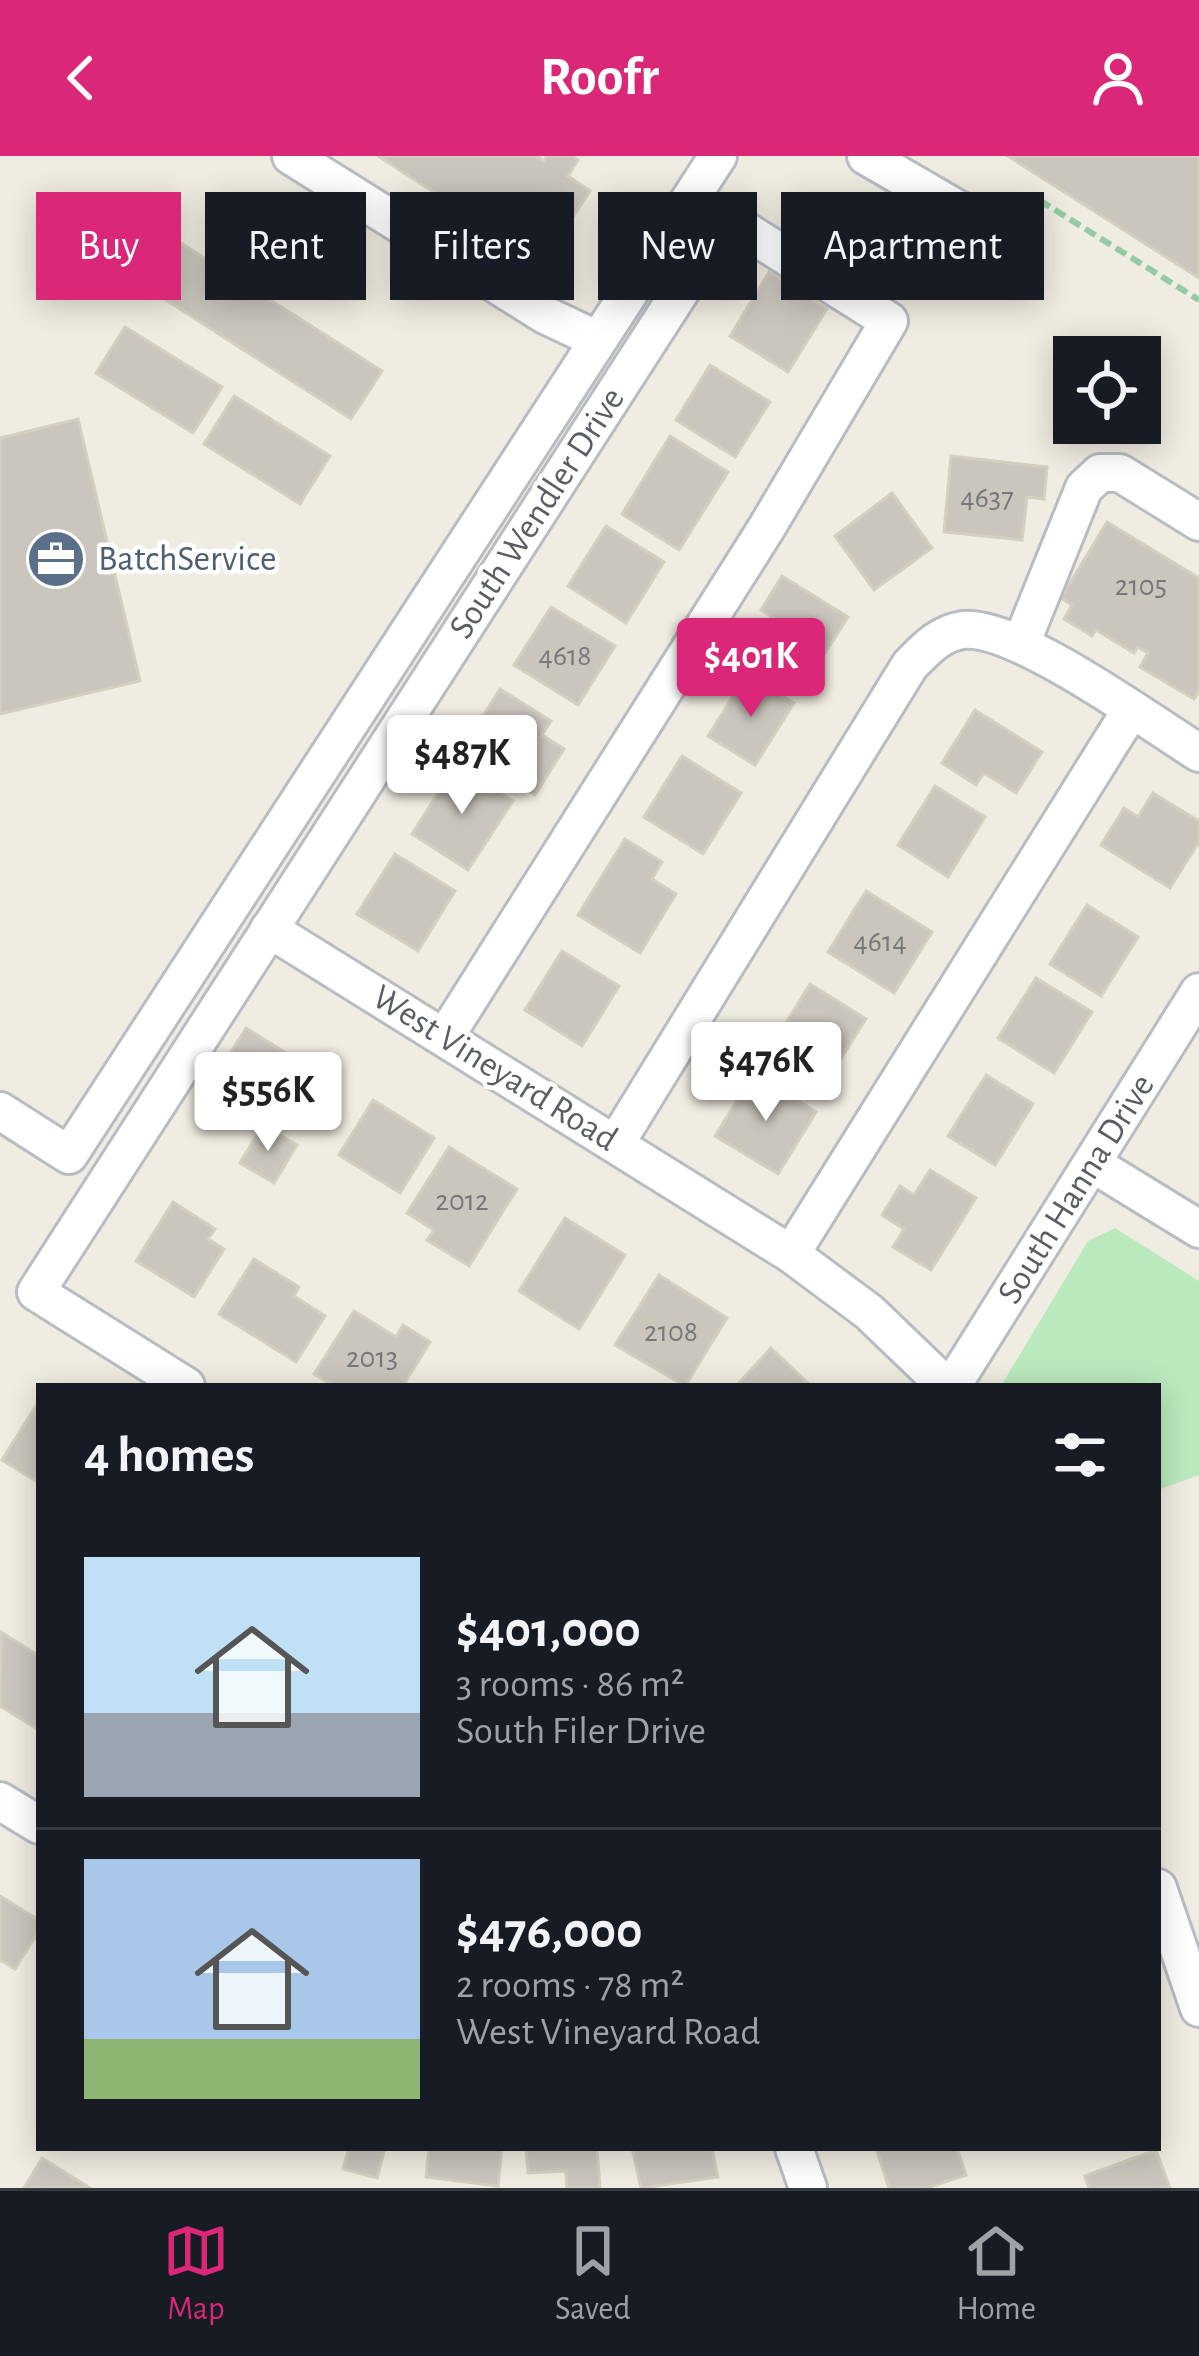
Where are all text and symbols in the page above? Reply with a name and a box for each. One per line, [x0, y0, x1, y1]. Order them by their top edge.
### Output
icon: back [48, 45, 114, 111]
icon: person [1085, 45, 1151, 111]
text: Roofr [540, 51, 659, 105]
chip: Buy [36, 192, 181, 300]
chip: Rent [205, 192, 366, 300]
chip: Filters [390, 192, 574, 300]
chip: New [598, 192, 757, 300]
chip: Apartment [781, 192, 1044, 300]
map controls [1053, 336, 1161, 444]
button: locate [1053, 336, 1161, 444]
street label: South Wendler Drive [443, 381, 631, 645]
house number: 4637 [960, 483, 1014, 513]
office icon: BatchService [25, 528, 87, 590]
place label: BatchService [98, 541, 277, 577]
house number: 2105 [1115, 571, 1167, 601]
pin: $401K [667, 618, 835, 720]
text: $401K [704, 637, 798, 676]
house number: 4618 [538, 641, 592, 671]
pin: $487K [378, 715, 546, 817]
text: $487K [414, 734, 510, 773]
house number: 4614 [853, 927, 907, 957]
street label: West Vineyard Road [366, 978, 624, 1158]
pin: $476K [682, 1022, 850, 1124]
text: $476K [718, 1041, 814, 1080]
pin: $556K [184, 1052, 352, 1154]
street label: South Hanna Drive [991, 1068, 1161, 1310]
text: $556K [222, 1071, 314, 1110]
house number: 2012 [435, 1186, 489, 1216]
house number: 2108 [644, 1317, 698, 1347]
house number: 2013 [346, 1343, 398, 1373]
icon: filters [1047, 1422, 1113, 1488]
text: 4 homes [84, 1430, 254, 1481]
icon: home [180, 1605, 324, 1749]
text: $401,000 [456, 1605, 641, 1656]
text: 3 rooms · 86 m² [456, 1665, 684, 1704]
text: South Filer Drive [456, 1712, 706, 1751]
text: $476,000 [456, 1906, 643, 1957]
icon: home [180, 1907, 324, 2051]
text: 2 rooms · 78 m² [456, 1966, 684, 2005]
text: West Vineyard Road [456, 2013, 760, 2052]
tab: Map [163, 2218, 229, 2330]
tab: Saved [555, 2218, 631, 2330]
tab: Home [957, 2218, 1036, 2330]

